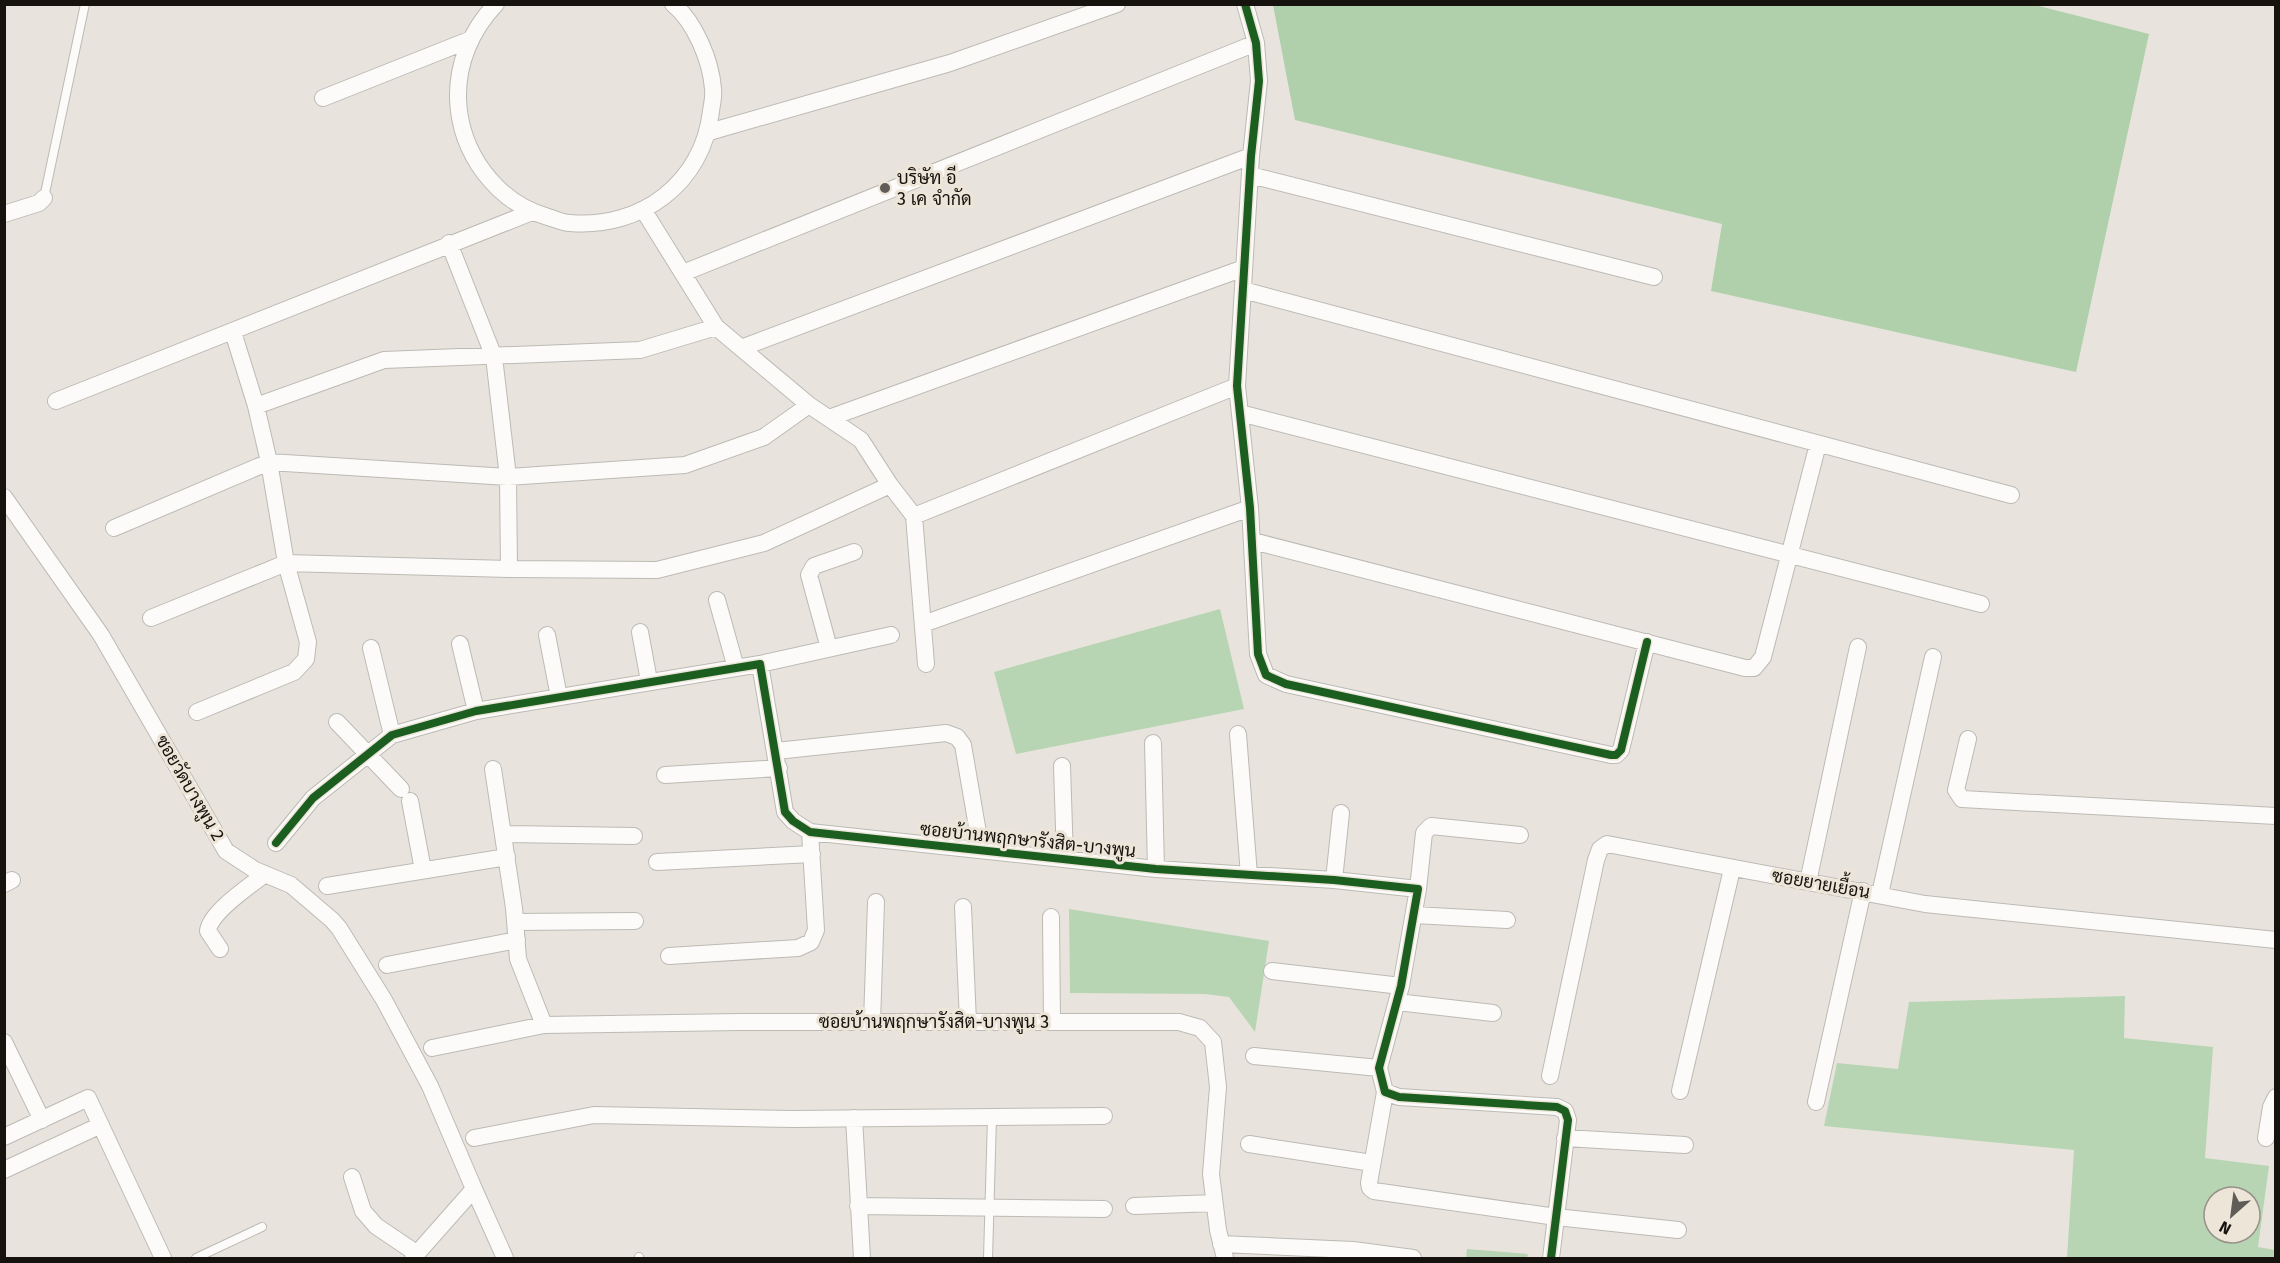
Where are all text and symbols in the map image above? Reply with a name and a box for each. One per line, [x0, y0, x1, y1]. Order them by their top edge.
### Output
place label: บริษัท อี 3 เค จำกัด [897, 165, 972, 210]
marker: บริษัท อี 3 เค จำกัด [878, 181, 892, 195]
street label: ซอยวัดบางพูน 2 [149, 731, 229, 846]
street label: ซอยบ้านพฤกษารังสิต-บางพูน [919, 817, 1137, 864]
street label: ซอยยายเยื้อน [1770, 860, 1873, 903]
street label: ซอยบ้านพฤกษารังสิต-บางพูน 3 [819, 1010, 1049, 1035]
north arrow [2202, 1185, 2262, 1245]
text: N [2216, 1217, 2234, 1239]

